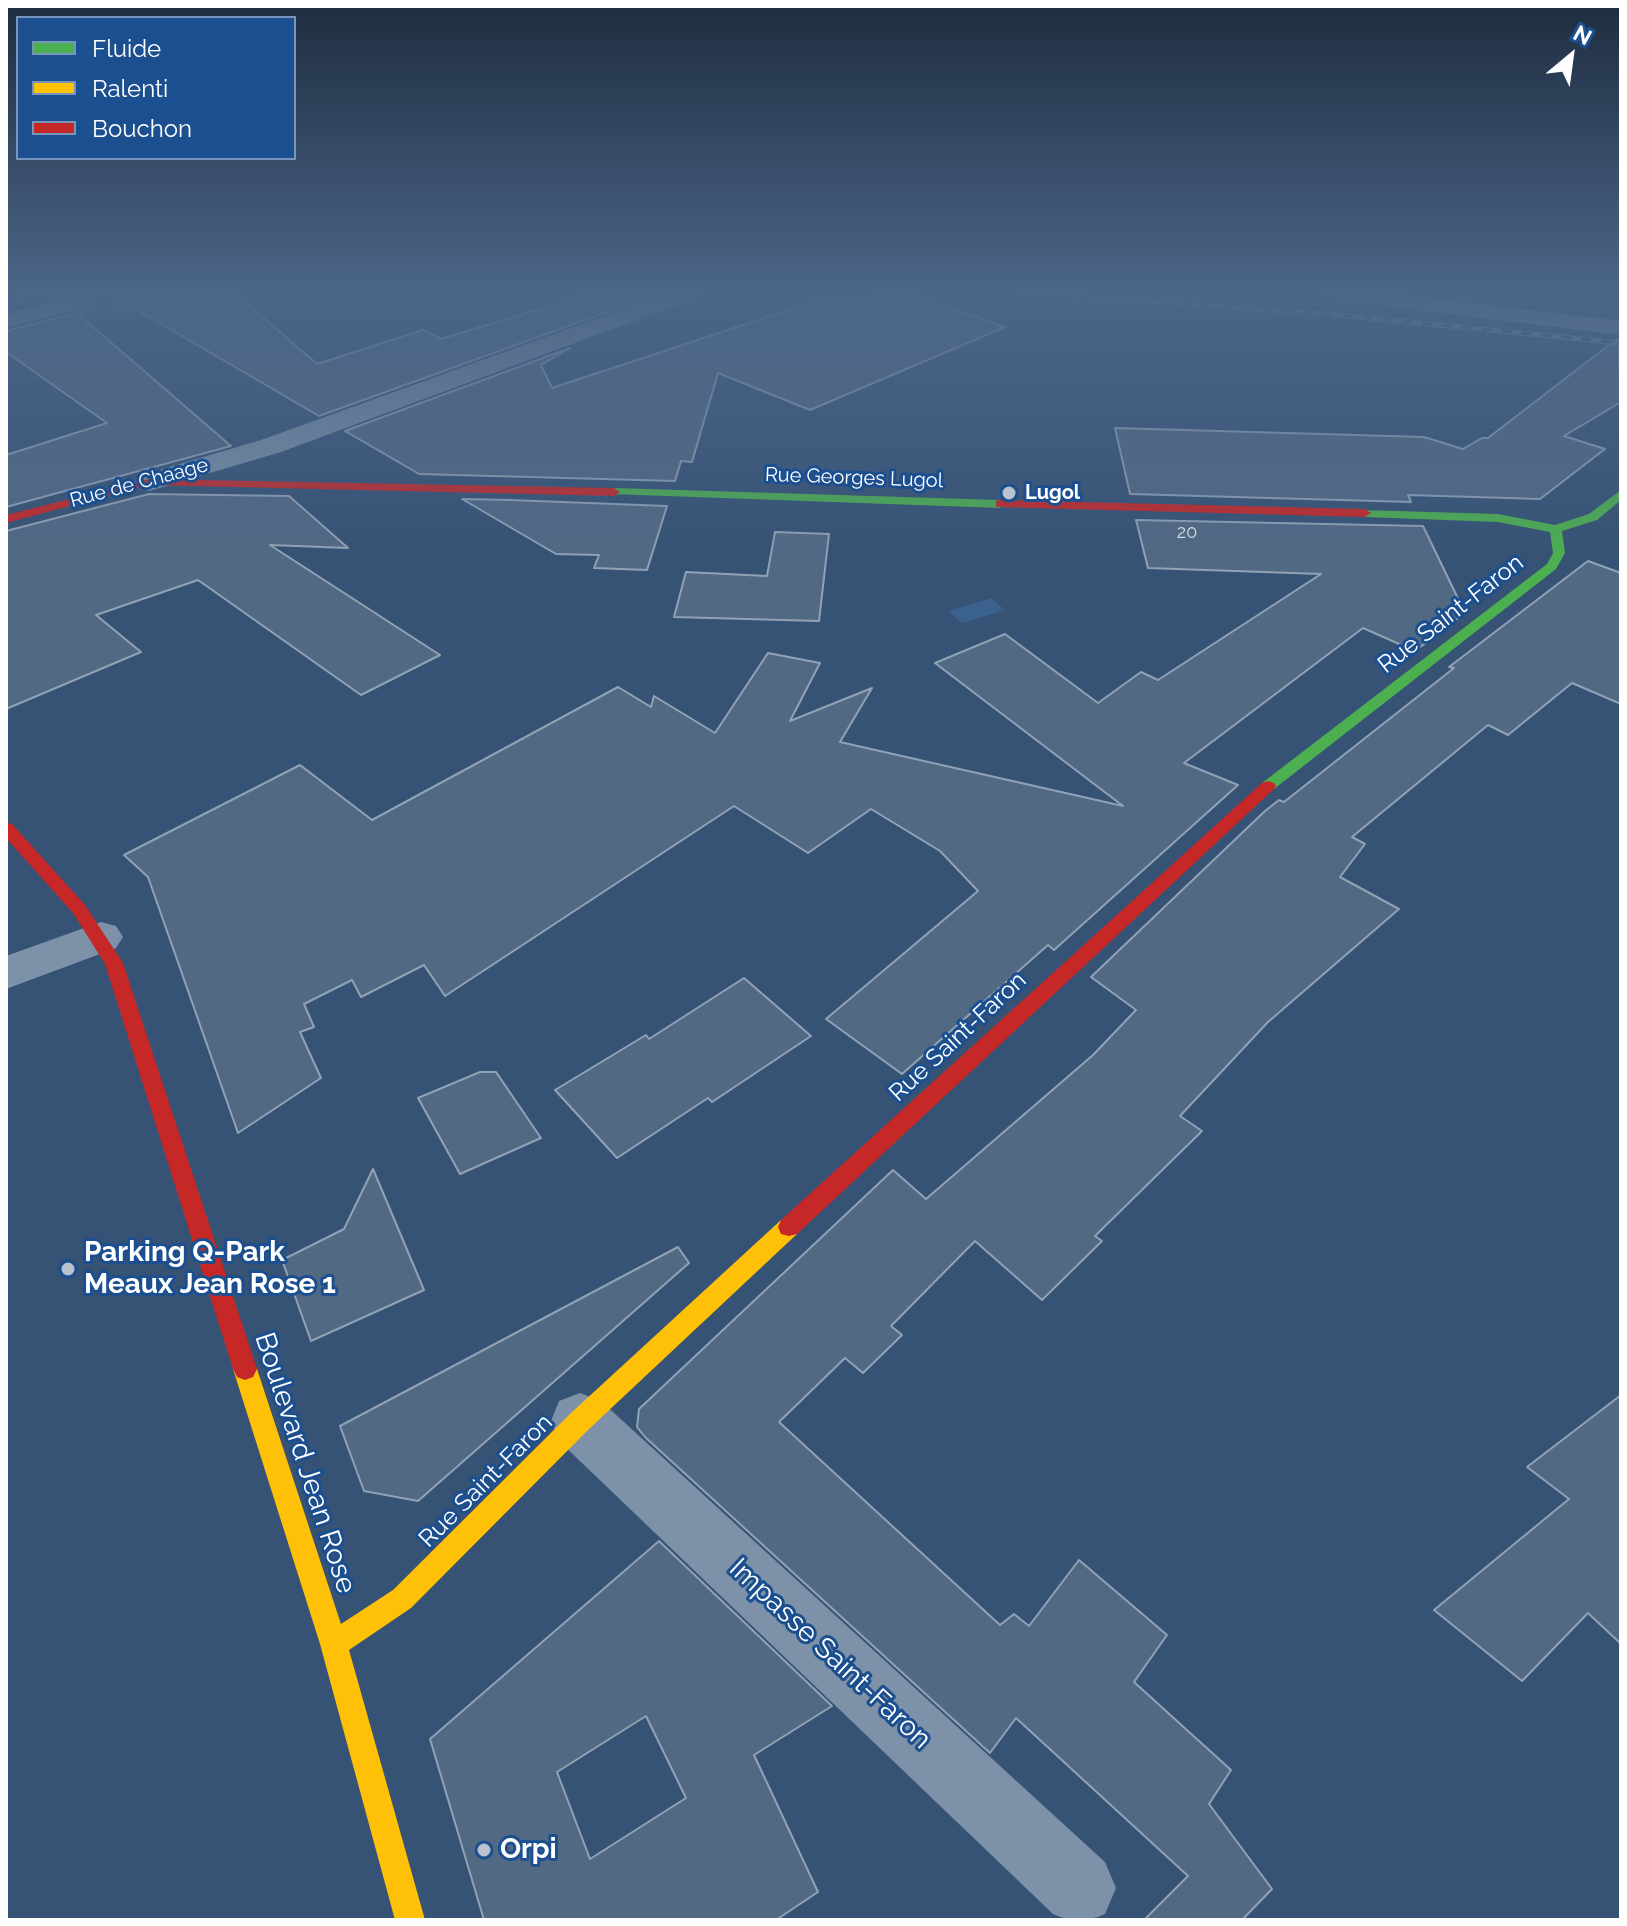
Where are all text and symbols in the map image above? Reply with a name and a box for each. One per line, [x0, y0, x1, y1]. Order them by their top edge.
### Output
legend [16, 16, 296, 160]
north arrow [1531, 16, 1611, 96]
text: N [1569, 20, 1596, 50]
text: Fluide [92, 34, 161, 63]
text: Ralenti [92, 74, 168, 103]
text: Bouchon [92, 114, 192, 143]
street label: Rue de Chaage [67, 453, 211, 513]
street label: Rue Georges Lugol [764, 463, 944, 493]
place label: Lugol [1025, 481, 1080, 505]
marker: Lugol [1000, 484, 1018, 502]
house number: 20 [1177, 522, 1197, 544]
street label: Rue Saint-Faron [1372, 548, 1530, 680]
street label: Rue Saint-Faron [884, 966, 1032, 1108]
place label: Parking Q-Park Meaux Jean Rose 1 [84, 1236, 336, 1302]
marker: Parking Q-Park Meaux Jean Rose 1 [59, 1260, 77, 1278]
street label: Boulevard Jean Rose [247, 1328, 363, 1598]
street label: Rue Saint-Faron [413, 1408, 559, 1554]
street label: Impasse Saint-Faron [722, 1552, 938, 1756]
place label: Orpi [500, 1833, 557, 1867]
marker: Orpi [475, 1841, 493, 1859]

